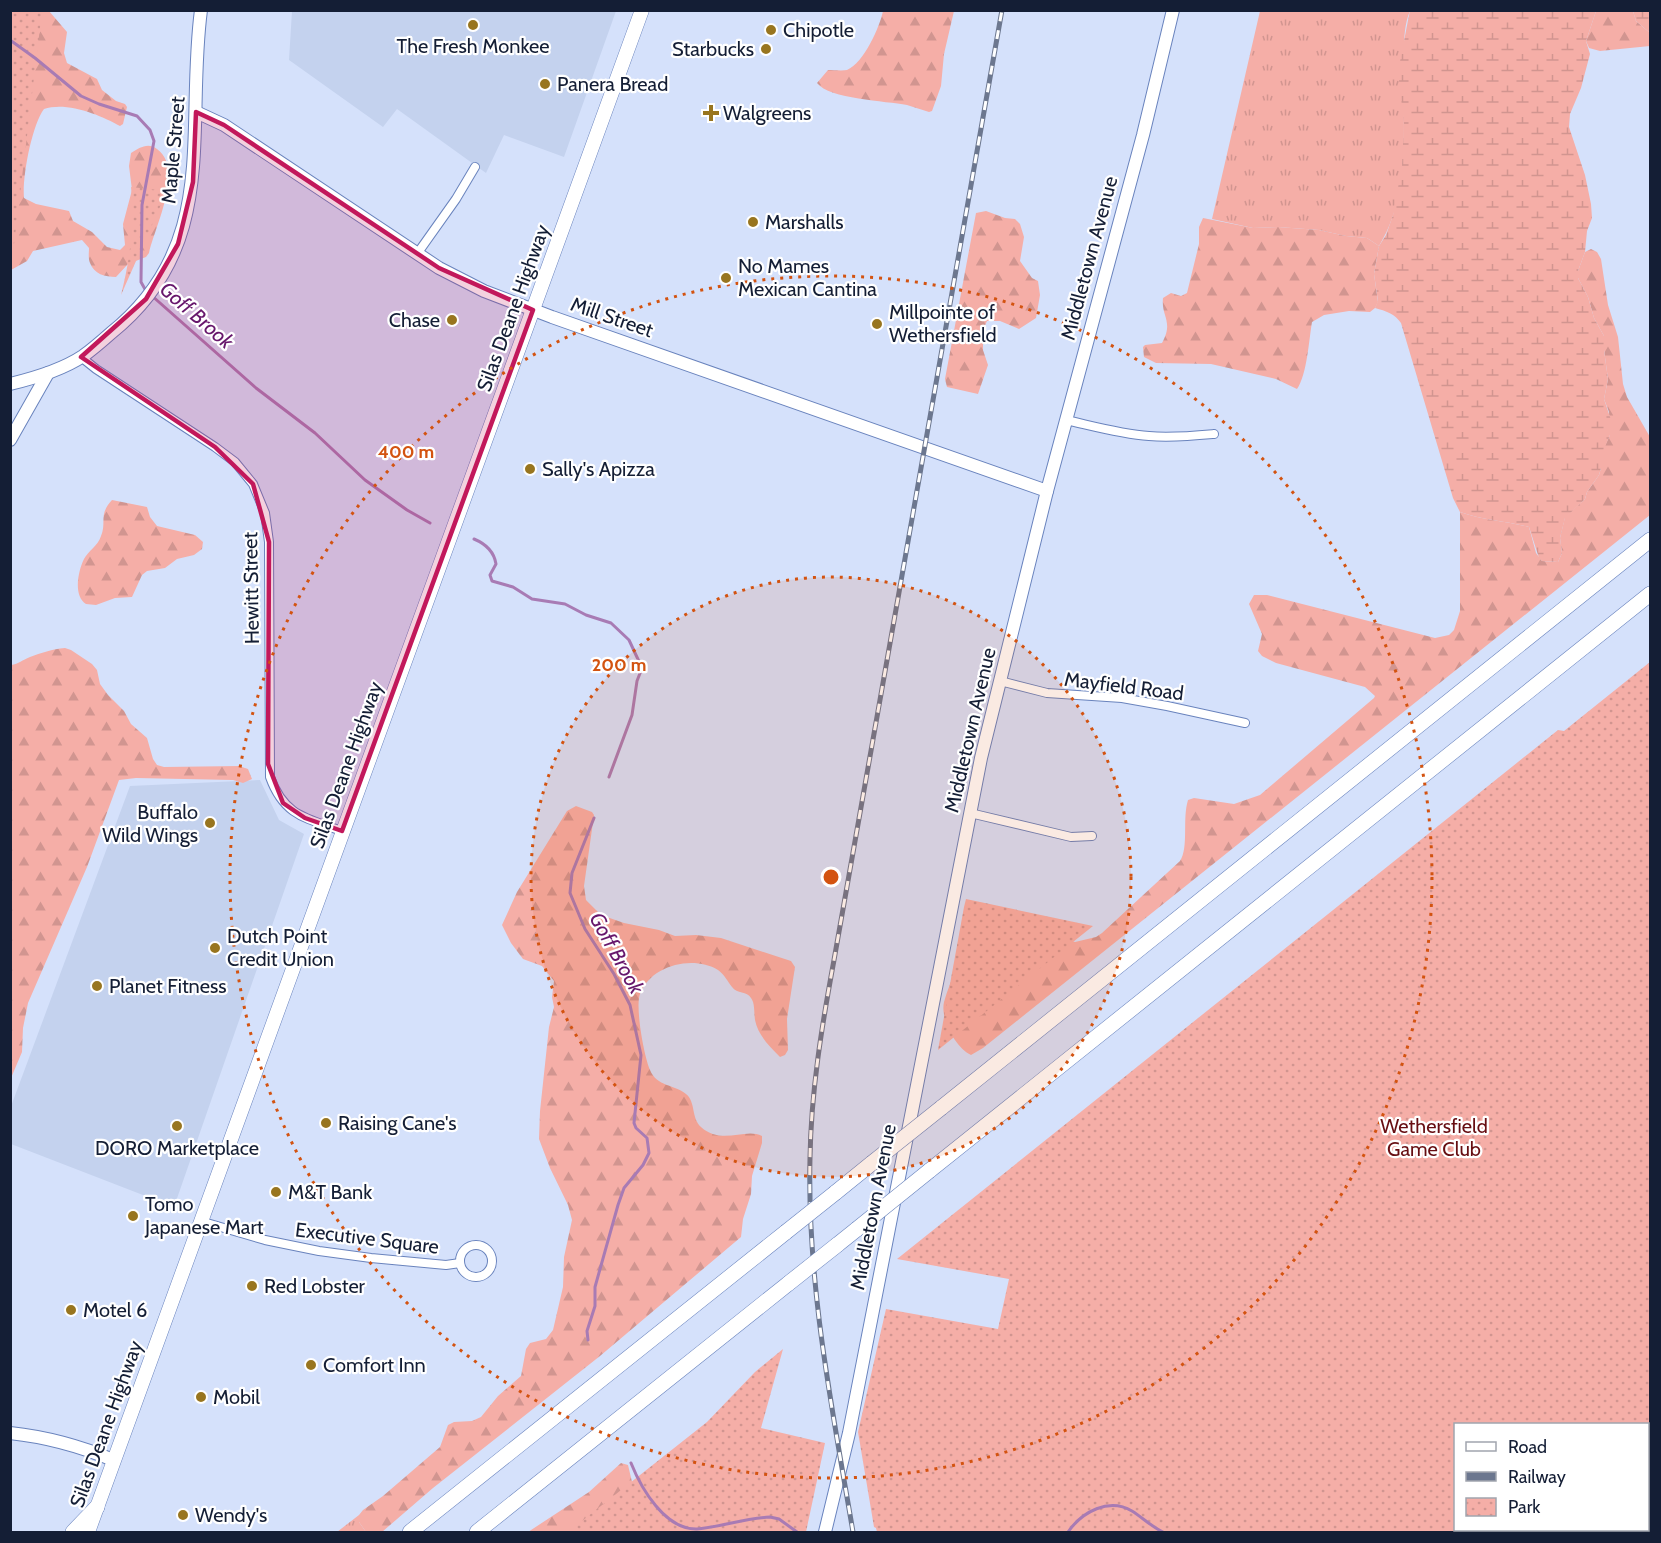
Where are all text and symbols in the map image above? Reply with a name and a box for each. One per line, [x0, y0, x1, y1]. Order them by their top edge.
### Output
marker: The Fresh Monkee [466, 18, 480, 32]
place label: Chipotle [783, 18, 854, 42]
marker: Chipotle [764, 23, 778, 37]
place label: The Fresh Monkee [397, 34, 549, 58]
place label: Starbucks [672, 37, 754, 61]
marker: Starbucks [759, 42, 773, 56]
place label: Panera Bread [557, 72, 668, 96]
marker: Panera Bread [538, 77, 552, 91]
street label: Maple Street [156, 95, 190, 205]
place label: Walgreens [723, 101, 811, 125]
marker: Walgreens [704, 106, 718, 120]
street label: Middletown Avenue [1056, 174, 1122, 342]
place label: Marshalls [765, 210, 843, 234]
marker: Marshalls [746, 215, 760, 229]
street label: Silas Deane Highway [472, 221, 554, 395]
place label: No Mames Mexican Cantina [738, 254, 877, 301]
marker: No Mames Mexican Cantina [719, 271, 733, 285]
water label: Goff Brook [155, 276, 240, 354]
street label: Mill Street [568, 292, 657, 342]
place label: Millpointe of Wethersfield [889, 300, 997, 347]
place label: Chase [389, 308, 440, 332]
marker: Chase [445, 313, 459, 327]
marker: Millpointe of Wethersfield [870, 317, 884, 331]
text: 400 m [378, 441, 434, 463]
place label: Sally's Apizza [542, 457, 655, 481]
marker: Sally's Apizza [523, 462, 537, 476]
street label: Hewitt Street [238, 531, 264, 644]
street label: Middletown Avenue [939, 645, 1001, 815]
text: 200 m [592, 654, 646, 676]
street label: Mayfield Road [1063, 667, 1185, 705]
street label: Silas Deane Highway [305, 678, 387, 852]
place label: Buffalo Wild Wings [102, 800, 198, 847]
marker: Buffalo Wild Wings [203, 816, 217, 830]
centre of rings [821, 867, 841, 887]
water label: Goff Brook [584, 908, 650, 999]
place label: Dutch Point Credit Union [227, 924, 334, 971]
marker: Dutch Point Credit Union [208, 941, 222, 955]
place label: Planet Fitness [109, 974, 227, 998]
marker: Planet Fitness [90, 979, 104, 993]
place label: Raising Cane's [338, 1111, 456, 1135]
park label: Wethersfield Game Club [1380, 1114, 1488, 1161]
marker: Raising Cane's [319, 1116, 333, 1130]
marker: DORO Marketplace [170, 1119, 184, 1133]
street label: Middletown Avenue [845, 1122, 901, 1292]
place label: DORO Marketplace [95, 1136, 259, 1160]
place label: M&T Bank [288, 1180, 372, 1204]
marker: M&T Bank [269, 1185, 283, 1199]
place label: Tomo Japanese Mart [144, 1192, 264, 1239]
marker: Tomo Japanese Mart [126, 1209, 140, 1223]
street label: Executive Square [294, 1217, 440, 1259]
place label: Red Lobster [264, 1274, 366, 1298]
marker: Red Lobster [245, 1279, 259, 1293]
place label: Motel 6 [83, 1298, 147, 1322]
marker: Motel 6 [64, 1303, 78, 1317]
street label: Silas Deane Highway [65, 1337, 147, 1511]
place label: Comfort Inn [323, 1353, 426, 1377]
marker: Comfort Inn [304, 1358, 318, 1372]
place label: Mobil [213, 1385, 260, 1409]
marker: Mobil [194, 1390, 208, 1404]
legend [1454, 1423, 1649, 1531]
text: Road [1508, 1436, 1547, 1458]
text: Railway [1508, 1466, 1566, 1488]
text: Park [1508, 1496, 1541, 1518]
place label: Wendy's [195, 1503, 267, 1527]
marker: Wendy's [176, 1508, 190, 1522]

